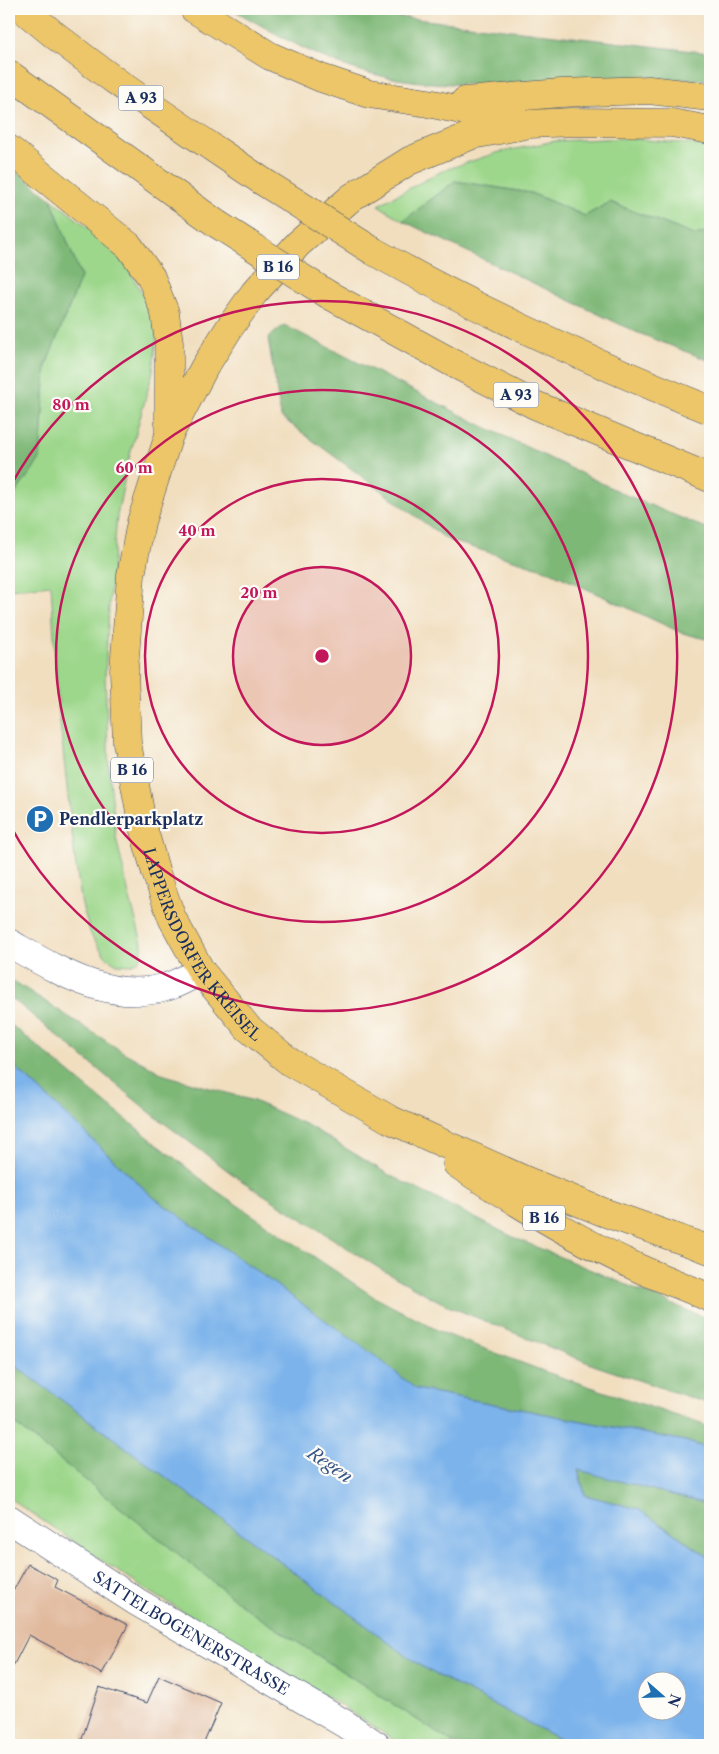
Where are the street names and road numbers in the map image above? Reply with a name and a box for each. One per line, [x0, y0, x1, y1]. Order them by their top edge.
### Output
road number: A 93 [118, 86, 164, 110]
road number: B 16 [257, 254, 299, 280]
road number: A 93 [494, 382, 538, 408]
road number: B 16 [111, 758, 153, 782]
street label: LAPPERSDORFER KREISEL [139, 846, 266, 1045]
road number: B 16 [523, 1206, 565, 1230]
street label: SATTELBOGENERSTRASSE [89, 1566, 293, 1699]

